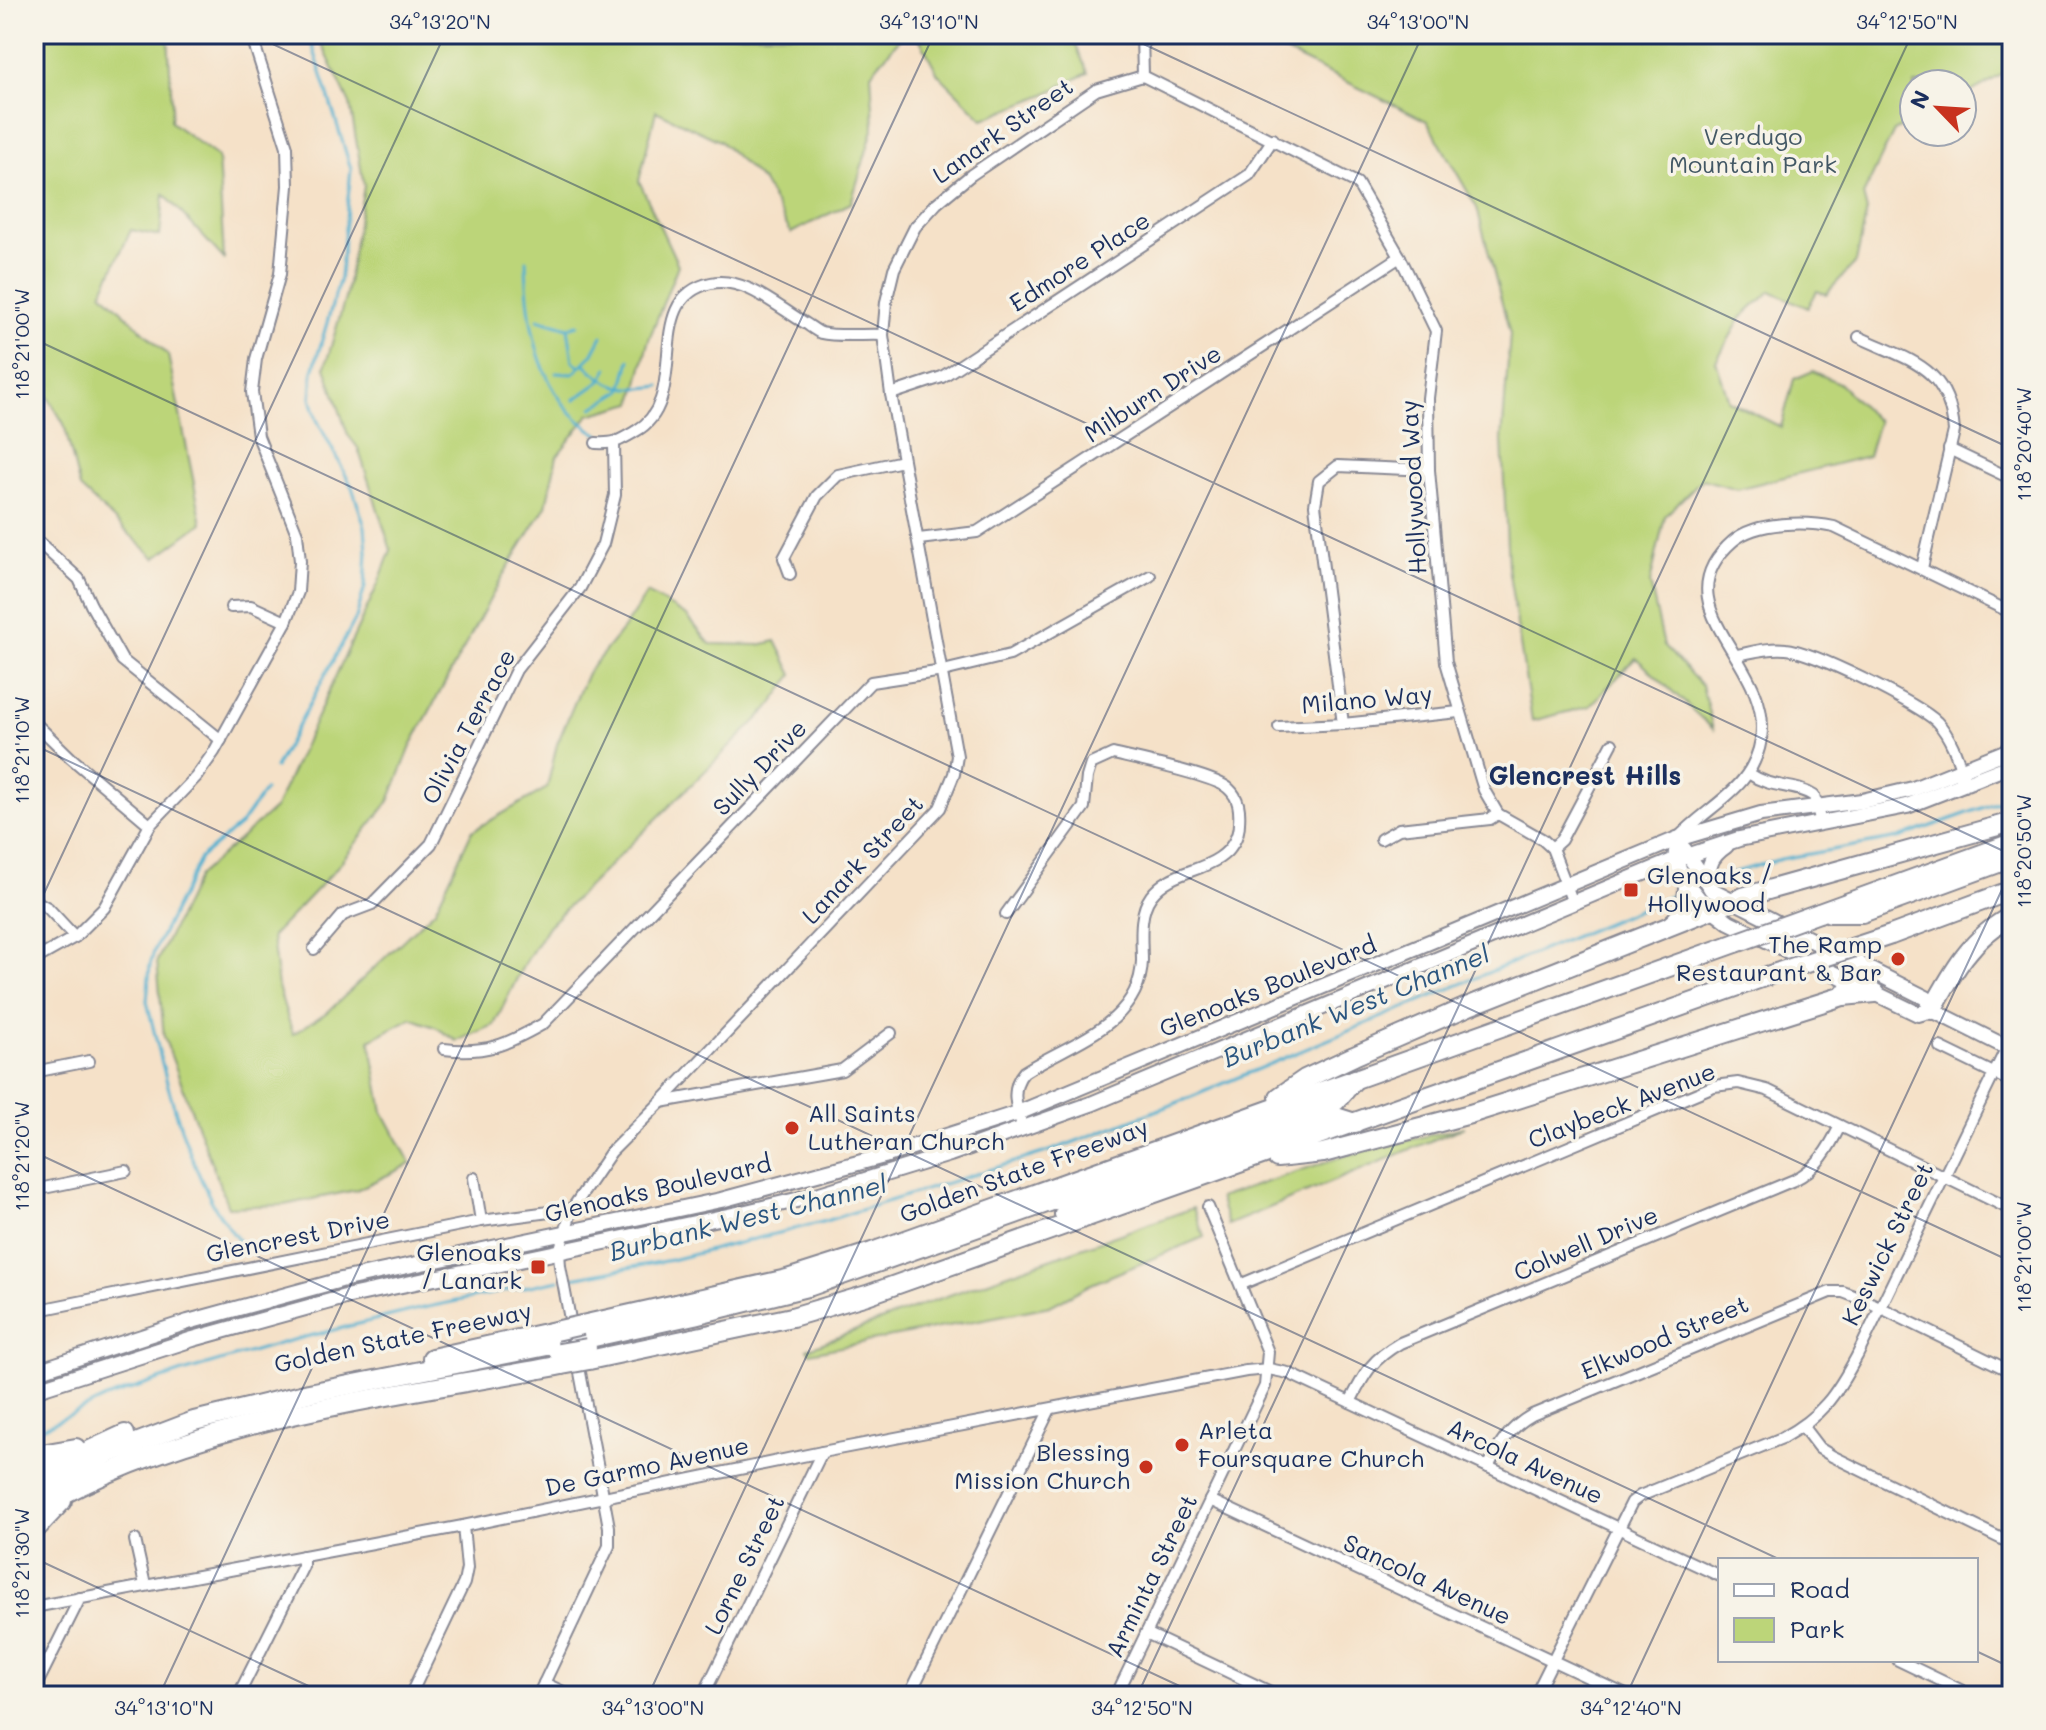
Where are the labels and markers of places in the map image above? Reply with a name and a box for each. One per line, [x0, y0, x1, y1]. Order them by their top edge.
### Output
place label: Glenoaks / Hollywood [1647, 859, 1773, 918]
marker: Glenoaks / Hollywood [1622, 881, 1640, 899]
place label: The Ramp Restaurant & Bar [1676, 928, 1882, 987]
marker: The Ramp Restaurant & Bar [1889, 950, 1907, 968]
place label: All Saints Lutheran Church [808, 1097, 1004, 1156]
marker: All Saints Lutheran Church [783, 1119, 801, 1137]
place label: Glenoaks / Lanark [416, 1236, 522, 1295]
marker: Glenoaks / Lanark [529, 1258, 547, 1276]
place label: Arleta Foursquare Church [1198, 1414, 1424, 1473]
place label: Blessing Mission Church [954, 1436, 1130, 1495]
marker: Arleta Foursquare Church [1173, 1436, 1191, 1454]
marker: Blessing Mission Church [1137, 1458, 1155, 1476]

